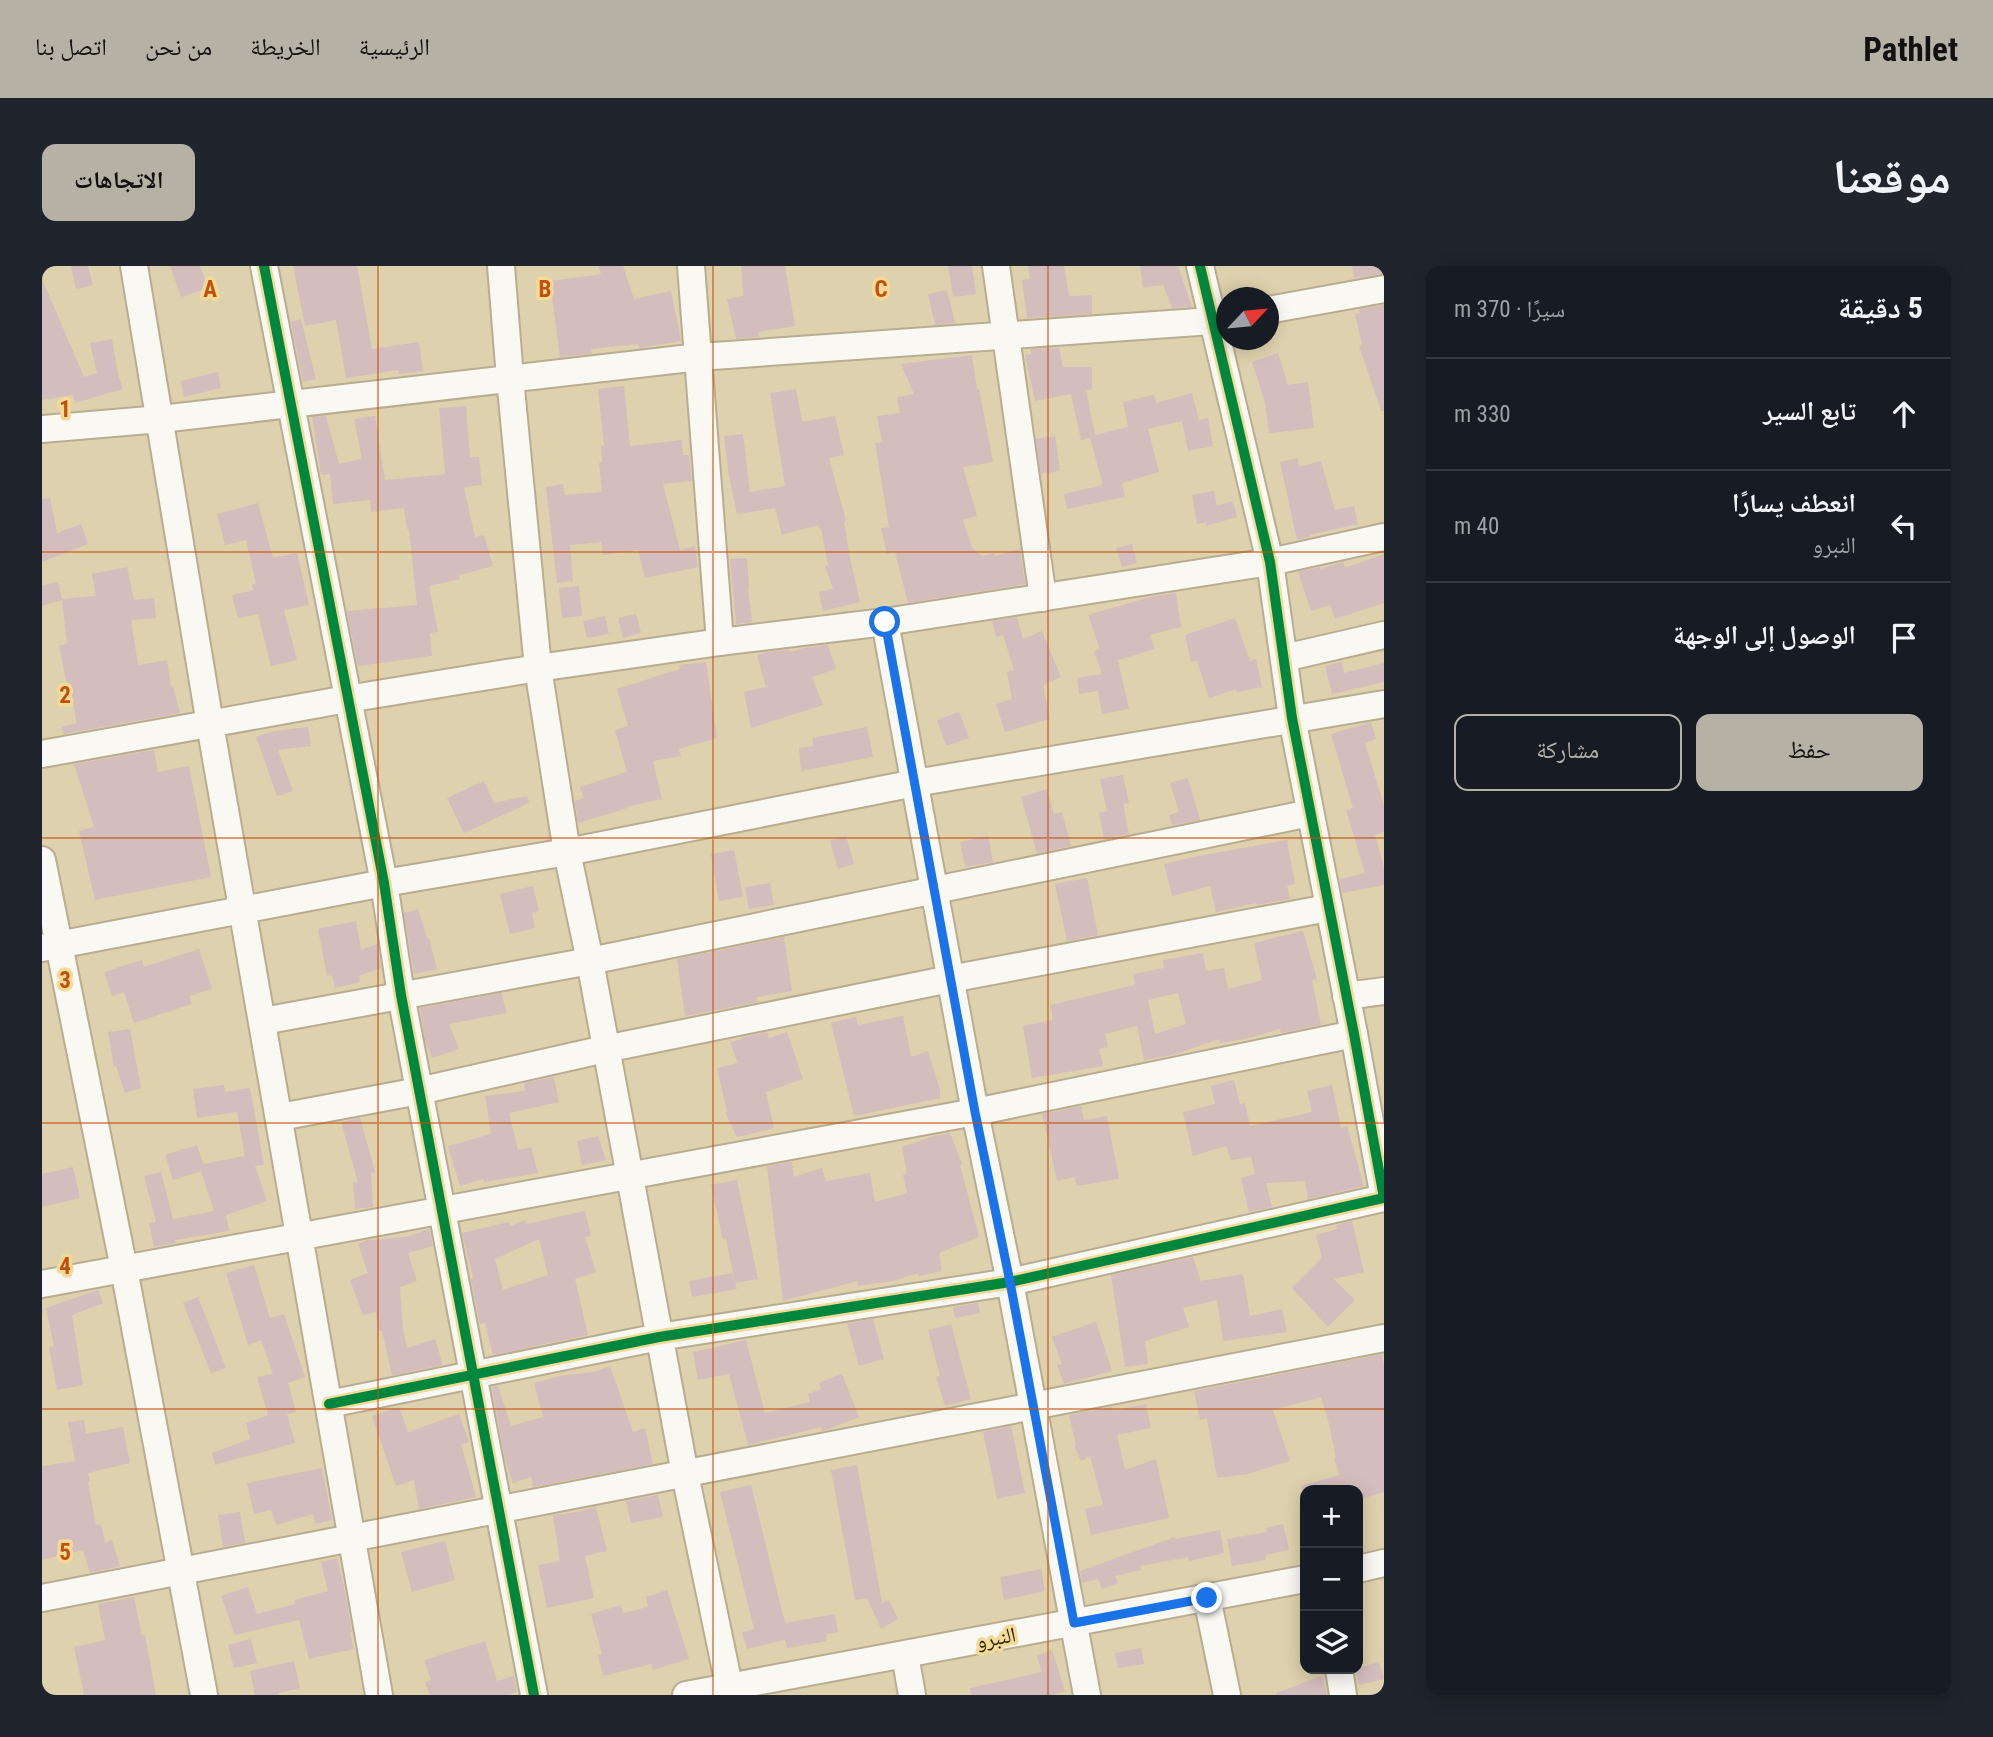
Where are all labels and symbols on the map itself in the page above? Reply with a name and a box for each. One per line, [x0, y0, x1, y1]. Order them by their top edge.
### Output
text: A [203, 276, 217, 303]
text: B [539, 276, 551, 303]
text: C [874, 276, 888, 303]
north arrow [1216, 287, 1279, 350]
text: 1 [59, 396, 71, 423]
route start [869, 606, 900, 637]
text: 2 [59, 682, 71, 709]
text: 3 [59, 967, 71, 994]
text: 4 [59, 1253, 71, 1280]
text: 5 [59, 1539, 71, 1566]
route end [1191, 1582, 1222, 1613]
street label: النبرو [974, 1622, 1018, 1654]

